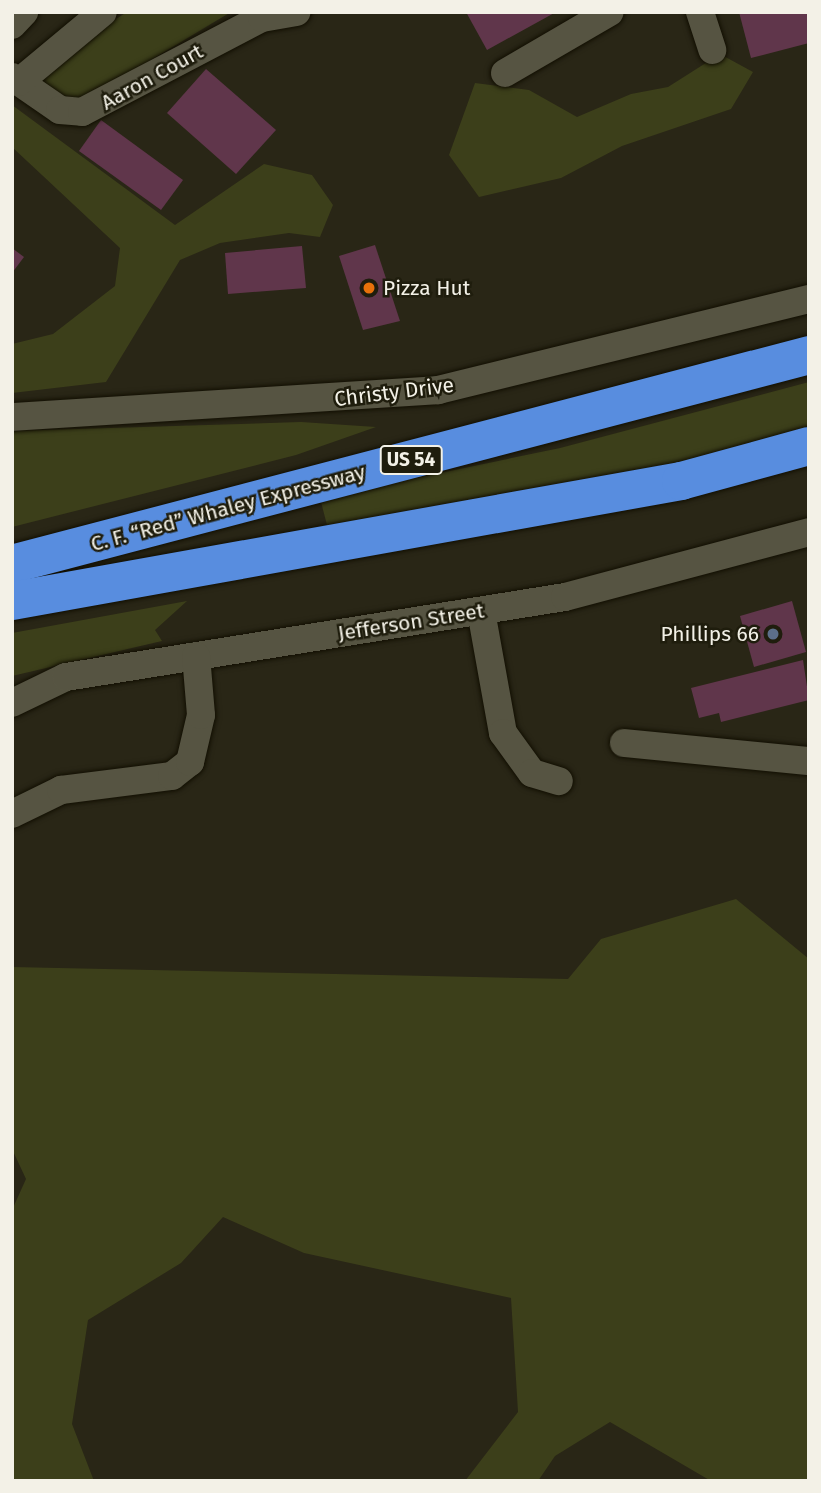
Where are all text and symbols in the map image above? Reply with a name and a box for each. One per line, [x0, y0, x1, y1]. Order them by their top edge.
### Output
street label: Aaron Court [97, 39, 207, 115]
place label: Pizza Hut [383, 275, 470, 301]
marker: Pizza Hut [361, 280, 377, 296]
street label: Christy Drive [333, 372, 455, 412]
road number: US 54 [380, 444, 442, 475]
street label: C. F. “Red” Whaley Expressway [88, 459, 368, 557]
street label: Jefferson Street [336, 598, 486, 646]
place label: Phillips 66 [661, 621, 759, 647]
marker: Phillips 66 [765, 626, 781, 642]

